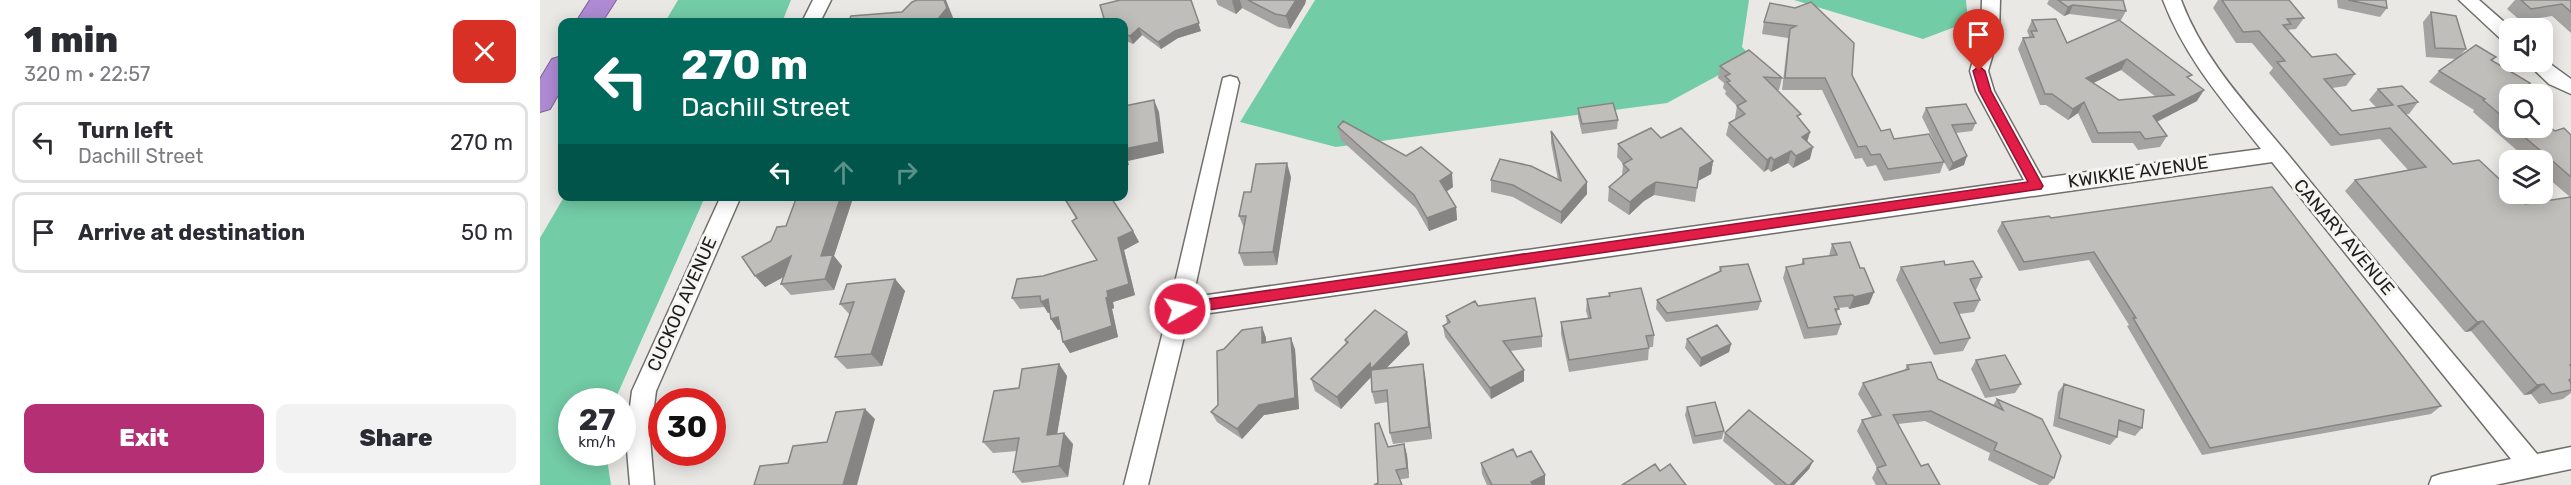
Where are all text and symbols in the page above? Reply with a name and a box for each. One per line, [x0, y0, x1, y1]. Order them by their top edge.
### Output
pin [1953, 9, 2004, 71]
text: 1 min [24, 18, 118, 61]
icon: arrive [1962, 18, 1995, 51]
map controls [2499, 18, 2553, 204]
button: sound [2499, 18, 2553, 72]
button: close [453, 20, 516, 83]
text: 270 m [681, 40, 808, 90]
icon: left [582, 42, 660, 120]
text: 320 m · 22:57 [24, 62, 150, 86]
button: search [2499, 84, 2553, 138]
text: Dachill Street [681, 91, 850, 123]
text: Turn left [78, 117, 173, 144]
icon: left [27, 126, 60, 159]
text: 270 m [450, 129, 513, 156]
text: Dachill Street [78, 144, 203, 168]
button: layers [2499, 150, 2553, 204]
street label: KWIKKIE AVENUE [2066, 151, 2210, 193]
icon: left [764, 156, 797, 189]
icon: ahead [827, 156, 860, 189]
icon: right [890, 156, 923, 189]
street label: CANARY AVENUE [2289, 174, 2399, 300]
icon: arrive [27, 216, 60, 249]
text: Arrive at destination [78, 219, 305, 246]
text: 50 m [461, 219, 513, 246]
street label: CUCKOO AVENUE [642, 233, 722, 375]
position arrow [1148, 277, 1212, 341]
speed limit sign: 30 [648, 388, 726, 466]
text: 27 [579, 402, 615, 438]
button: Exit [24, 404, 264, 473]
button: Share [276, 404, 516, 473]
text: km/h [578, 433, 616, 451]

